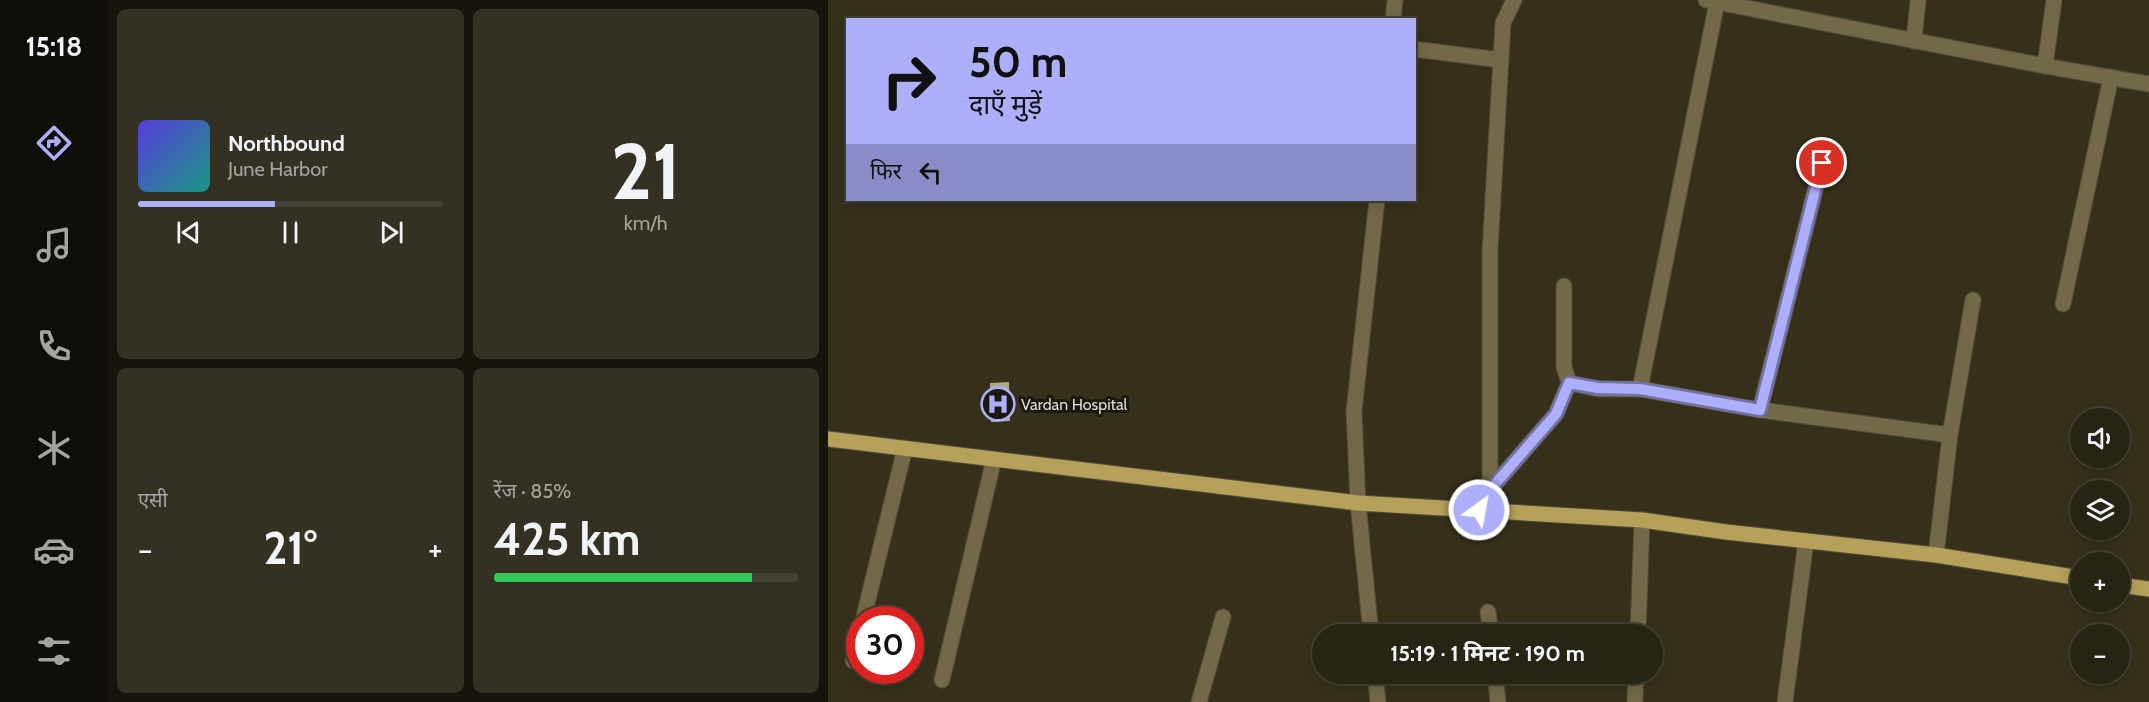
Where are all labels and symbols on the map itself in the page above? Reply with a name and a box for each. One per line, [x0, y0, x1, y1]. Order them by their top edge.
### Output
pin [1796, 137, 1847, 188]
hospital icon: Vardan Hospital [980, 386, 1016, 422]
place label: Vardan Hospital [1021, 395, 1128, 414]
position arrow [1447, 478, 1511, 542]
speed limit sign: 30 [846, 606, 924, 684]

